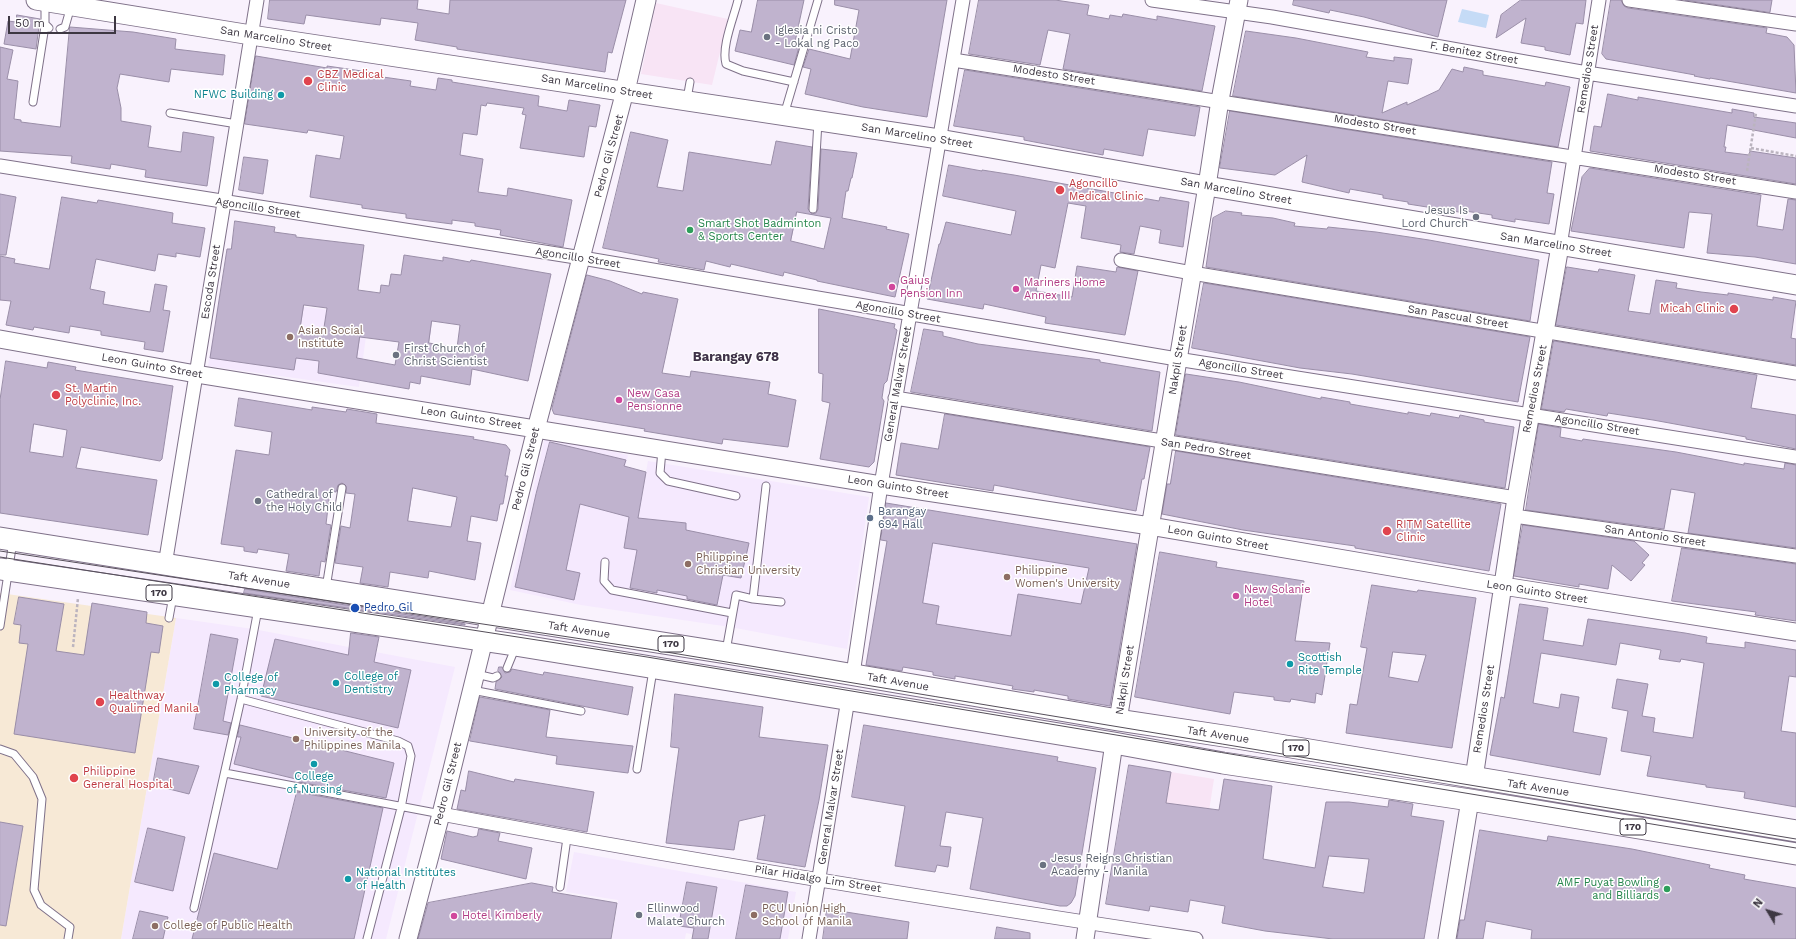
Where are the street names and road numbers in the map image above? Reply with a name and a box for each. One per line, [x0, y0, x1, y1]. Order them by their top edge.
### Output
street label: San Marcelino Street [219, 24, 333, 54]
street label: Remedios Street [1574, 24, 1602, 114]
street label: F. Benitez Street [1429, 39, 1519, 67]
street label: Modesto Street [1012, 62, 1096, 88]
street label: San Marcelino Street [540, 72, 654, 102]
street label: Modesto Street [1333, 112, 1417, 138]
street label: Pedro Gil Street [592, 113, 626, 199]
street label: San Marcelino Street [860, 121, 974, 151]
street label: Modesto Street [1653, 162, 1737, 188]
street label: San Marcelino Street [1179, 175, 1293, 207]
street label: Agoncillo Street [215, 195, 301, 221]
street label: San Marcelino Street [1499, 230, 1613, 260]
street label: Escoda Street [199, 244, 223, 320]
street label: Agoncillo Street [535, 245, 621, 271]
street label: Agoncillo Street [855, 298, 941, 326]
street label: San Pascual Street [1407, 303, 1509, 331]
street label: Nakpil Street [1166, 324, 1190, 396]
street label: General Malvar Street [881, 325, 915, 443]
street label: Remedios Street [1520, 344, 1550, 434]
street label: Leon Guinto Street [100, 351, 204, 381]
street label: Agoncillo Street [1198, 356, 1284, 382]
street label: Leon Guinto Street [419, 403, 523, 433]
street label: Agoncillo Street [1554, 412, 1640, 438]
street label: Pedro Gil Street [509, 426, 543, 512]
street label: San Pedro Street [1160, 435, 1252, 463]
street label: Leon Guinto Street [846, 472, 950, 502]
street label: San Antonio Street [1604, 522, 1706, 550]
street label: Leon Guinto Street [1166, 523, 1270, 553]
street label: Taft Avenue [227, 569, 291, 591]
street label: Leon Guinto Street [1485, 577, 1589, 607]
road number: 170 [146, 585, 172, 601]
street label: Taft Avenue [547, 619, 611, 641]
road number: 170 [658, 636, 684, 652]
street label: Nakpil Street [1113, 644, 1137, 716]
street label: Remedios Street [1470, 664, 1498, 754]
street label: Taft Avenue [866, 670, 930, 694]
street label: Taft Avenue [1186, 724, 1250, 746]
road number: 170 [1283, 740, 1309, 756]
street label: Pedro Gil Street [431, 741, 465, 827]
street label: General Malvar Street [815, 748, 847, 866]
street label: Taft Avenue [1506, 777, 1570, 799]
road number: 170 [1620, 819, 1646, 835]
street label: Pilar Hidalgo Lim Street [754, 862, 882, 896]

